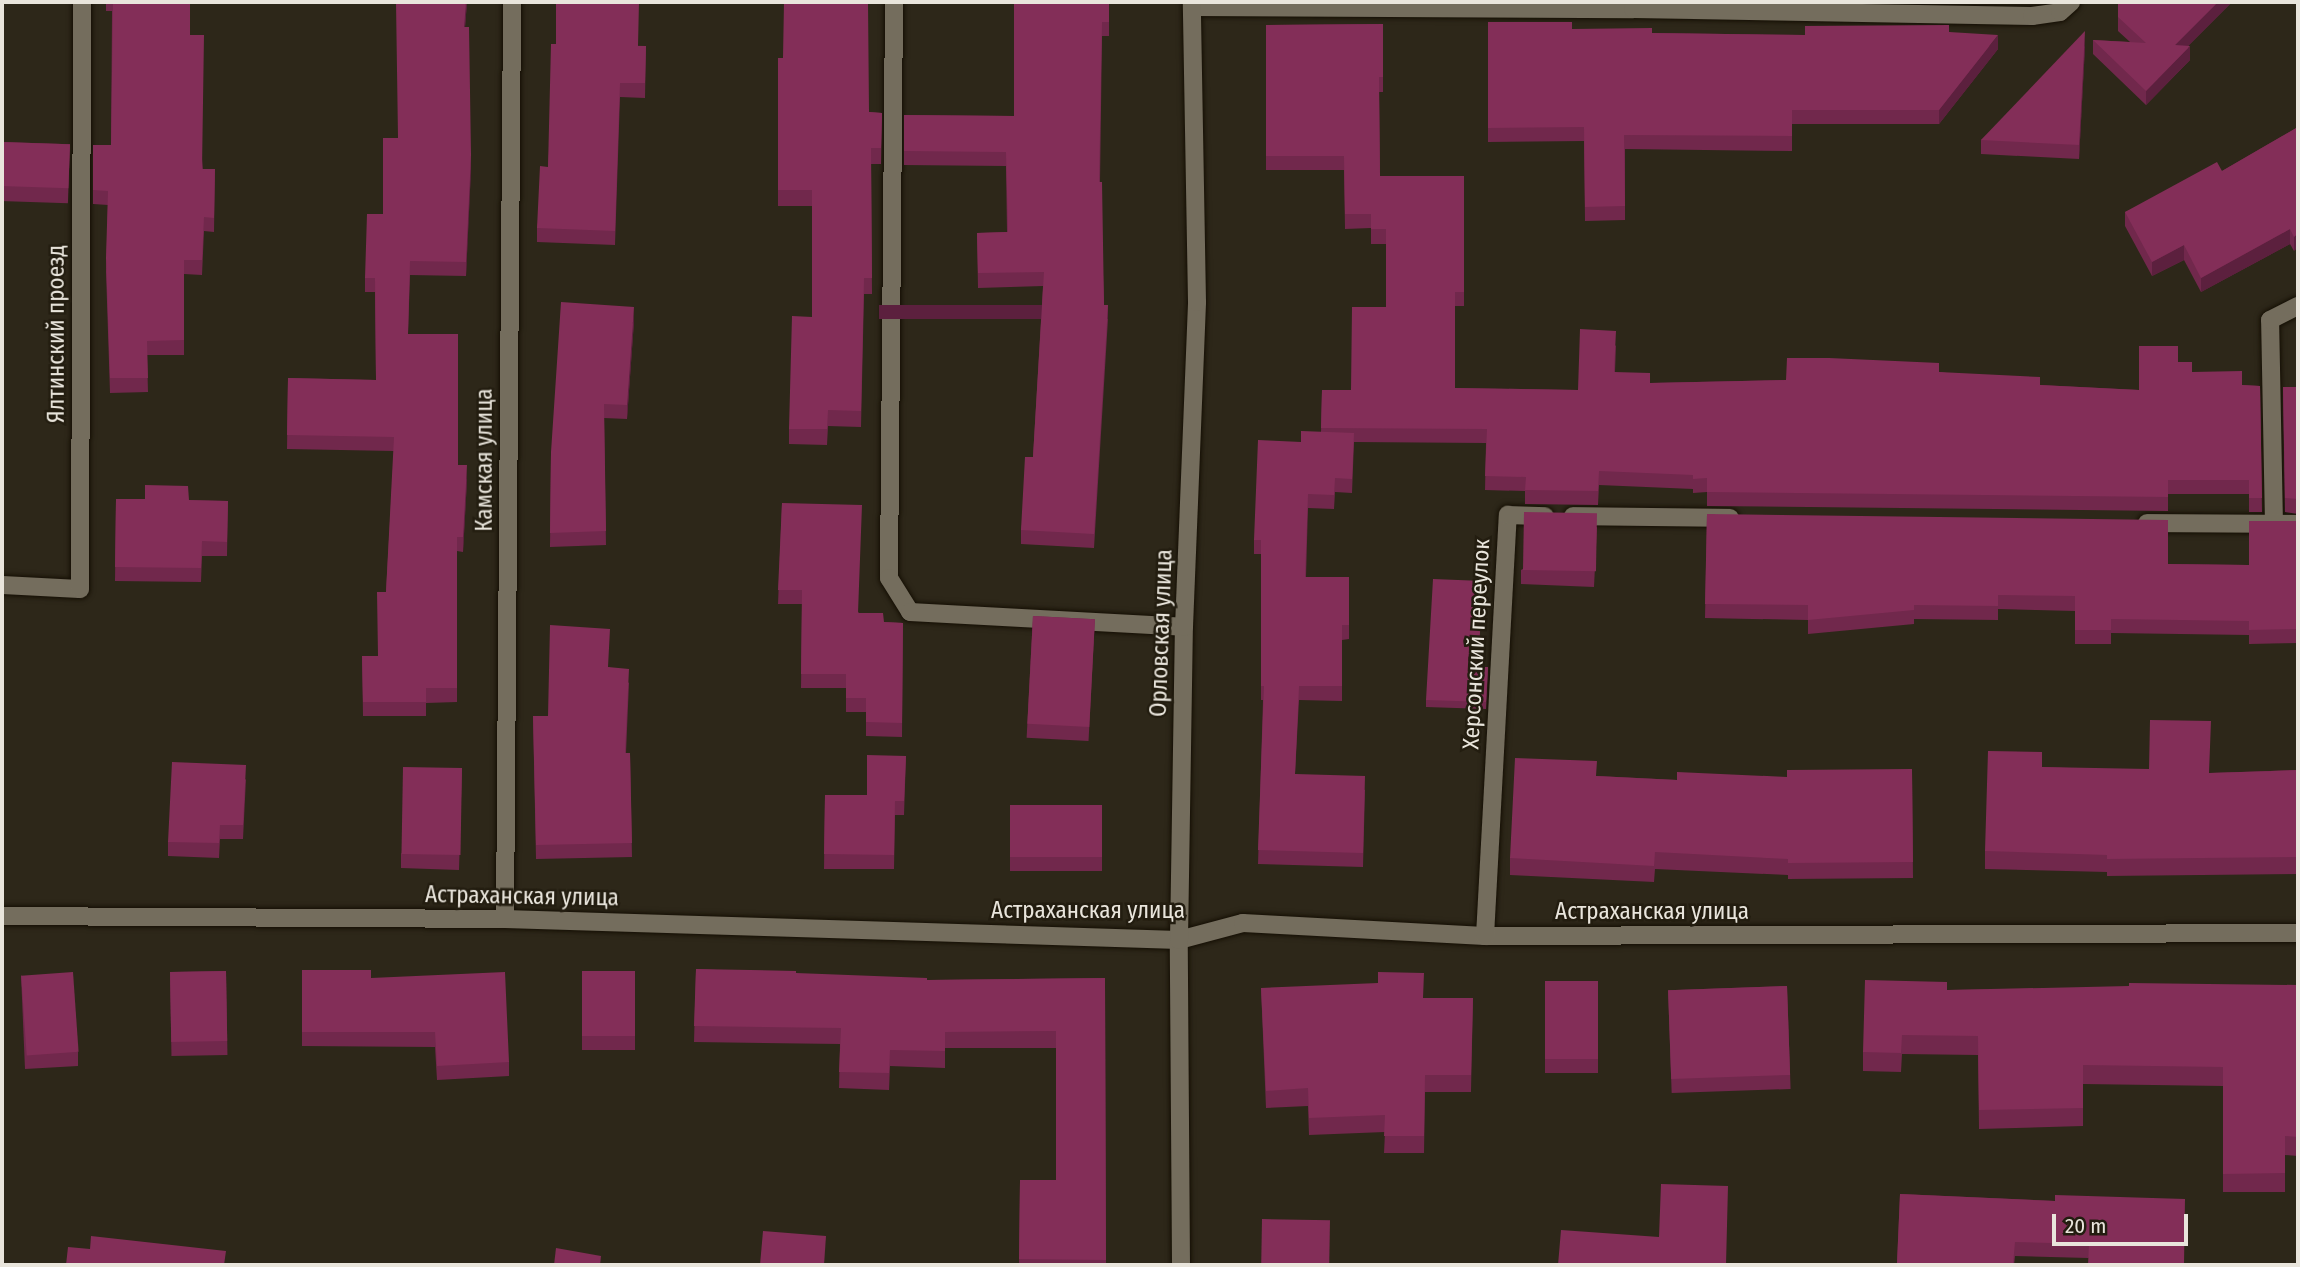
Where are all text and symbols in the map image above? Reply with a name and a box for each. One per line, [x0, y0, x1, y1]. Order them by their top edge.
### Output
street label: Ялтинский проезд [42, 245, 70, 423]
street label: Камская улица [470, 388, 498, 532]
street label: Херсонский переулок [1457, 538, 1495, 750]
street label: Орловская улица [1144, 549, 1178, 717]
street label: Астраханская улица [425, 881, 619, 911]
street label: Астраханская улица [991, 896, 1185, 924]
street label: Астраханская улица [1555, 897, 1749, 925]
scale bar [2055, 1200, 2192, 1244]
text: 20 m [2065, 1213, 2106, 1239]

